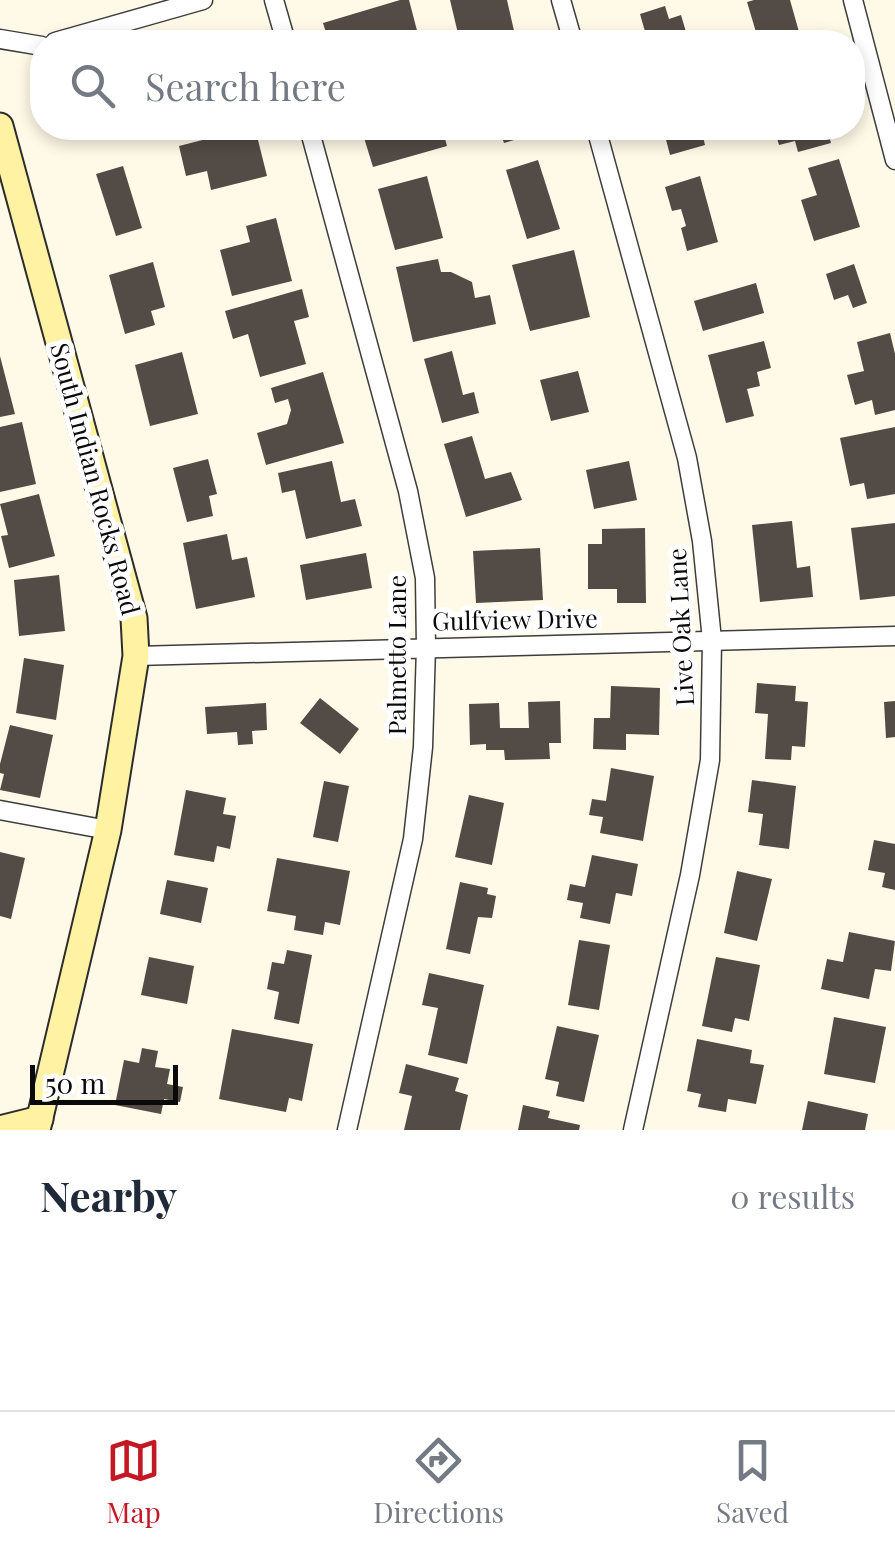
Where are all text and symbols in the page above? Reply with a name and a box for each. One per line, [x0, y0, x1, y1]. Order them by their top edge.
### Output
search box [30, 30, 865, 140]
icon: search [65, 58, 120, 113]
text: Search here [145, 60, 346, 111]
street label: South Indian Rocks Road [44, 339, 149, 618]
street label: Live Oak Lane [659, 547, 700, 707]
street label: Palmetto Lane [379, 575, 412, 735]
street label: Gulfview Drive [432, 601, 598, 636]
scale bar [30, 1060, 178, 1104]
text: 50 m [45, 1064, 105, 1101]
text: Nearby [40, 1167, 177, 1223]
text: 0 results [730, 1174, 855, 1217]
tab: Map [106, 1433, 161, 1530]
tab: Directions [373, 1433, 504, 1530]
tab: Saved [716, 1433, 789, 1530]

